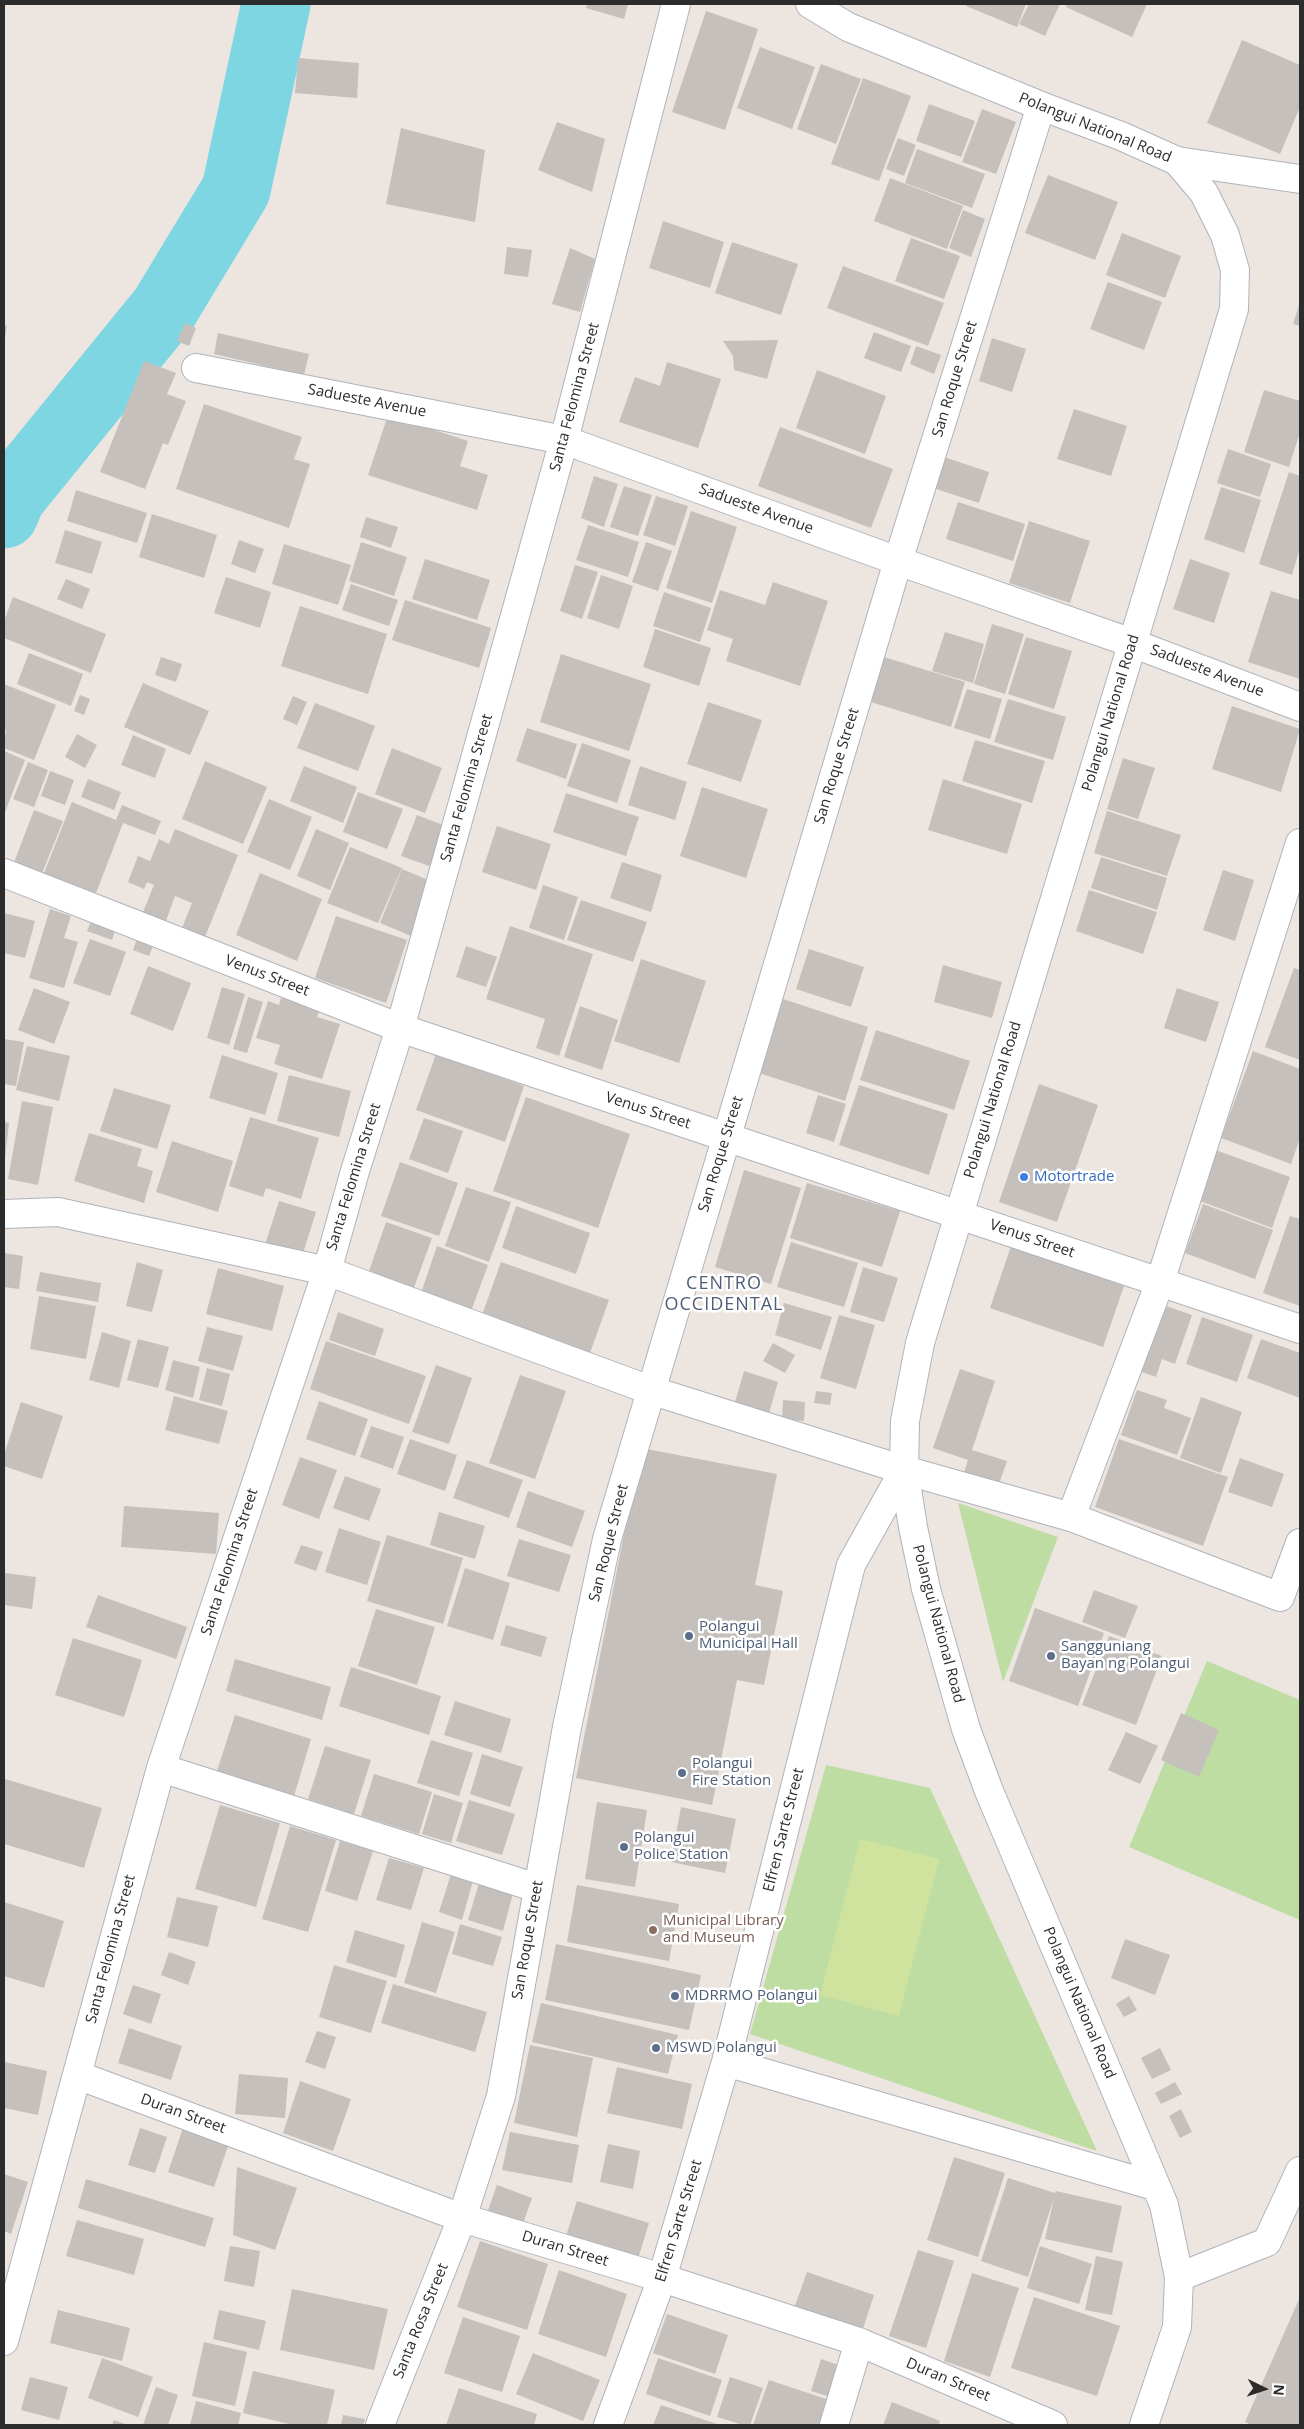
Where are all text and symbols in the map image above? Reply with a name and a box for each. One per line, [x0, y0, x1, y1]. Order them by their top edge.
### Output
street label: Polangui National Road [1016, 89, 1174, 167]
street label: San Roque Street [929, 319, 981, 439]
street label: Santa Felomina Street [546, 321, 604, 473]
street label: Sadueste Avenue [306, 381, 428, 421]
street label: Sadueste Avenue [696, 480, 816, 538]
street label: Polangui National Road [1079, 632, 1143, 794]
street label: Sadueste Avenue [1148, 641, 1266, 701]
street label: San Roque Street [811, 706, 863, 826]
street label: Santa Felomina Street [437, 712, 497, 864]
street label: Venus Street [222, 952, 312, 1000]
street label: Polangui National Road [961, 1019, 1025, 1181]
street label: Venus Street [603, 1089, 693, 1133]
street label: San Roque Street [695, 1094, 747, 1214]
street label: Santa Felomina Street [323, 1101, 385, 1253]
place label: Motortrade [1034, 1168, 1114, 1186]
marker: Motortrade [1018, 1171, 1030, 1183]
street label: Venus Street [987, 1216, 1077, 1262]
district label: CENTRO OCCIDENTAL [663, 1273, 785, 1316]
street label: San Roque Street [586, 1482, 632, 1604]
street label: Santa Felomina Street [198, 1486, 262, 1638]
street label: Polangui National Road [908, 1543, 968, 1705]
place label: Polangui Municipal Hall [699, 1618, 798, 1653]
marker: Polangui Municipal Hall [683, 1630, 695, 1642]
place label: Sangguniang Bayan ng Polangui [1061, 1638, 1190, 1673]
marker: Sangguniang Bayan ng Polangui [1045, 1650, 1057, 1662]
place label: Polangui Fire Station [692, 1755, 771, 1790]
street label: Elfren Sarte Street [760, 1766, 808, 1894]
marker: Polangui Fire Station [676, 1767, 688, 1779]
place label: Polangui Police Station [634, 1829, 728, 1864]
marker: Polangui Police Station [618, 1841, 630, 1853]
street label: Santa Felomina Street [82, 1873, 140, 2025]
street label: San Roque Street [509, 1879, 547, 2001]
place label: Municipal Library and Museum [663, 1912, 784, 1947]
marker: Municipal Library and Museum [647, 1924, 659, 1936]
street label: Polangui National Road [1039, 1924, 1119, 2082]
place label: MDRRMO Polangui [685, 1987, 817, 2005]
marker: MDRRMO Polangui [669, 1990, 681, 2002]
place label: MSWD Polangui [666, 2039, 777, 2057]
marker: MSWD Polangui [650, 2042, 662, 2054]
street label: Duran Street [138, 2090, 228, 2138]
street label: Elfren Sarte Street [652, 2158, 706, 2284]
street label: Duran Street [520, 2227, 610, 2271]
street label: Santa Rosa Street [390, 2261, 452, 2381]
street label: Duran Street [903, 2354, 993, 2406]
north arrow [1239, 2364, 1289, 2414]
text: N [1270, 2384, 1289, 2396]

